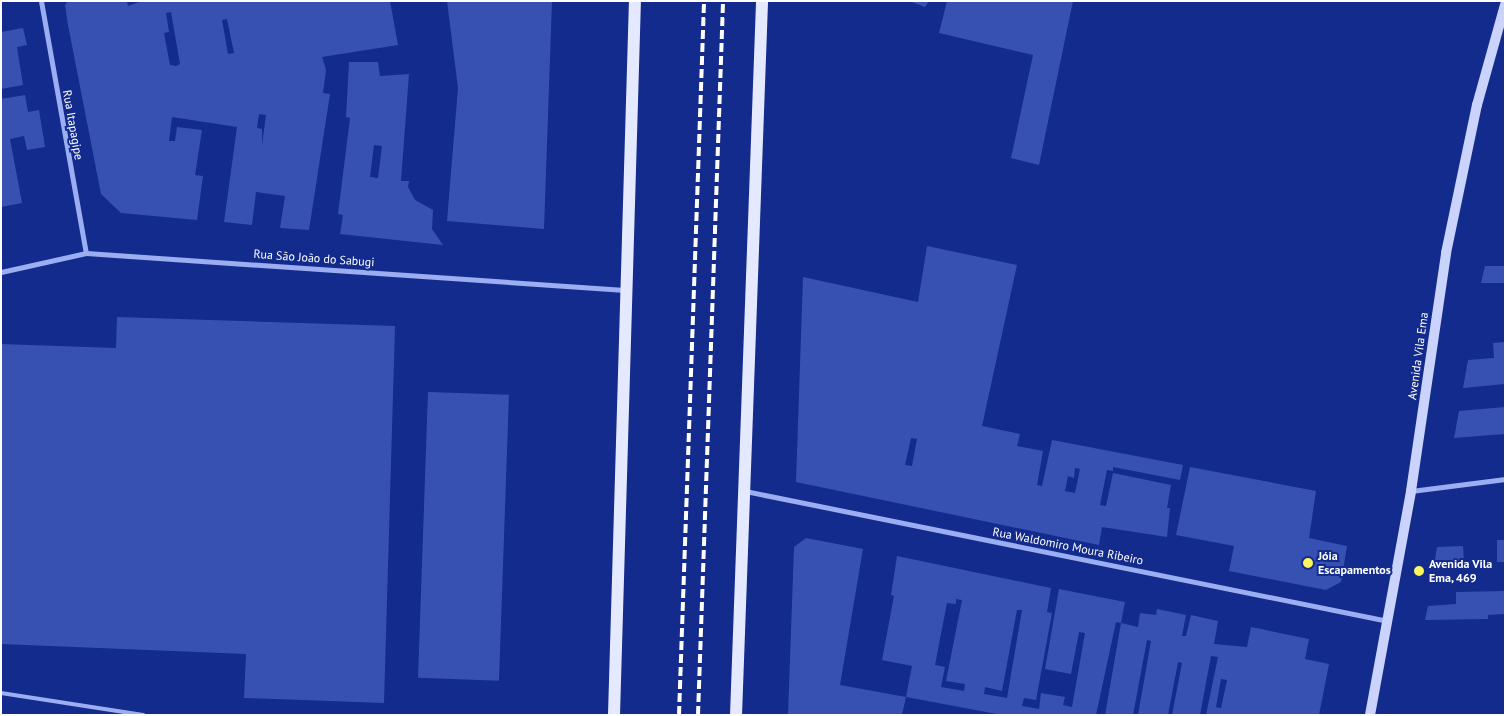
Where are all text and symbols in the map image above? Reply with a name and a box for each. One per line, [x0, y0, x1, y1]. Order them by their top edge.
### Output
street label: Rua Itapagipe [60, 89, 86, 161]
street label: Rua São João do Sabugi [253, 247, 375, 269]
street label: Avenida Vila Ema [1405, 311, 1431, 401]
street label: Rua Waldomiro Moura Ribeiro [991, 524, 1145, 568]
place label: Jóia Escapamentos [1318, 549, 1391, 577]
marker: Jóia Escapamentos [1302, 557, 1314, 569]
place label: Avenida Vila Ema, 469 [1429, 557, 1492, 585]
marker: Avenida Vila Ema, 469 [1413, 565, 1425, 577]

